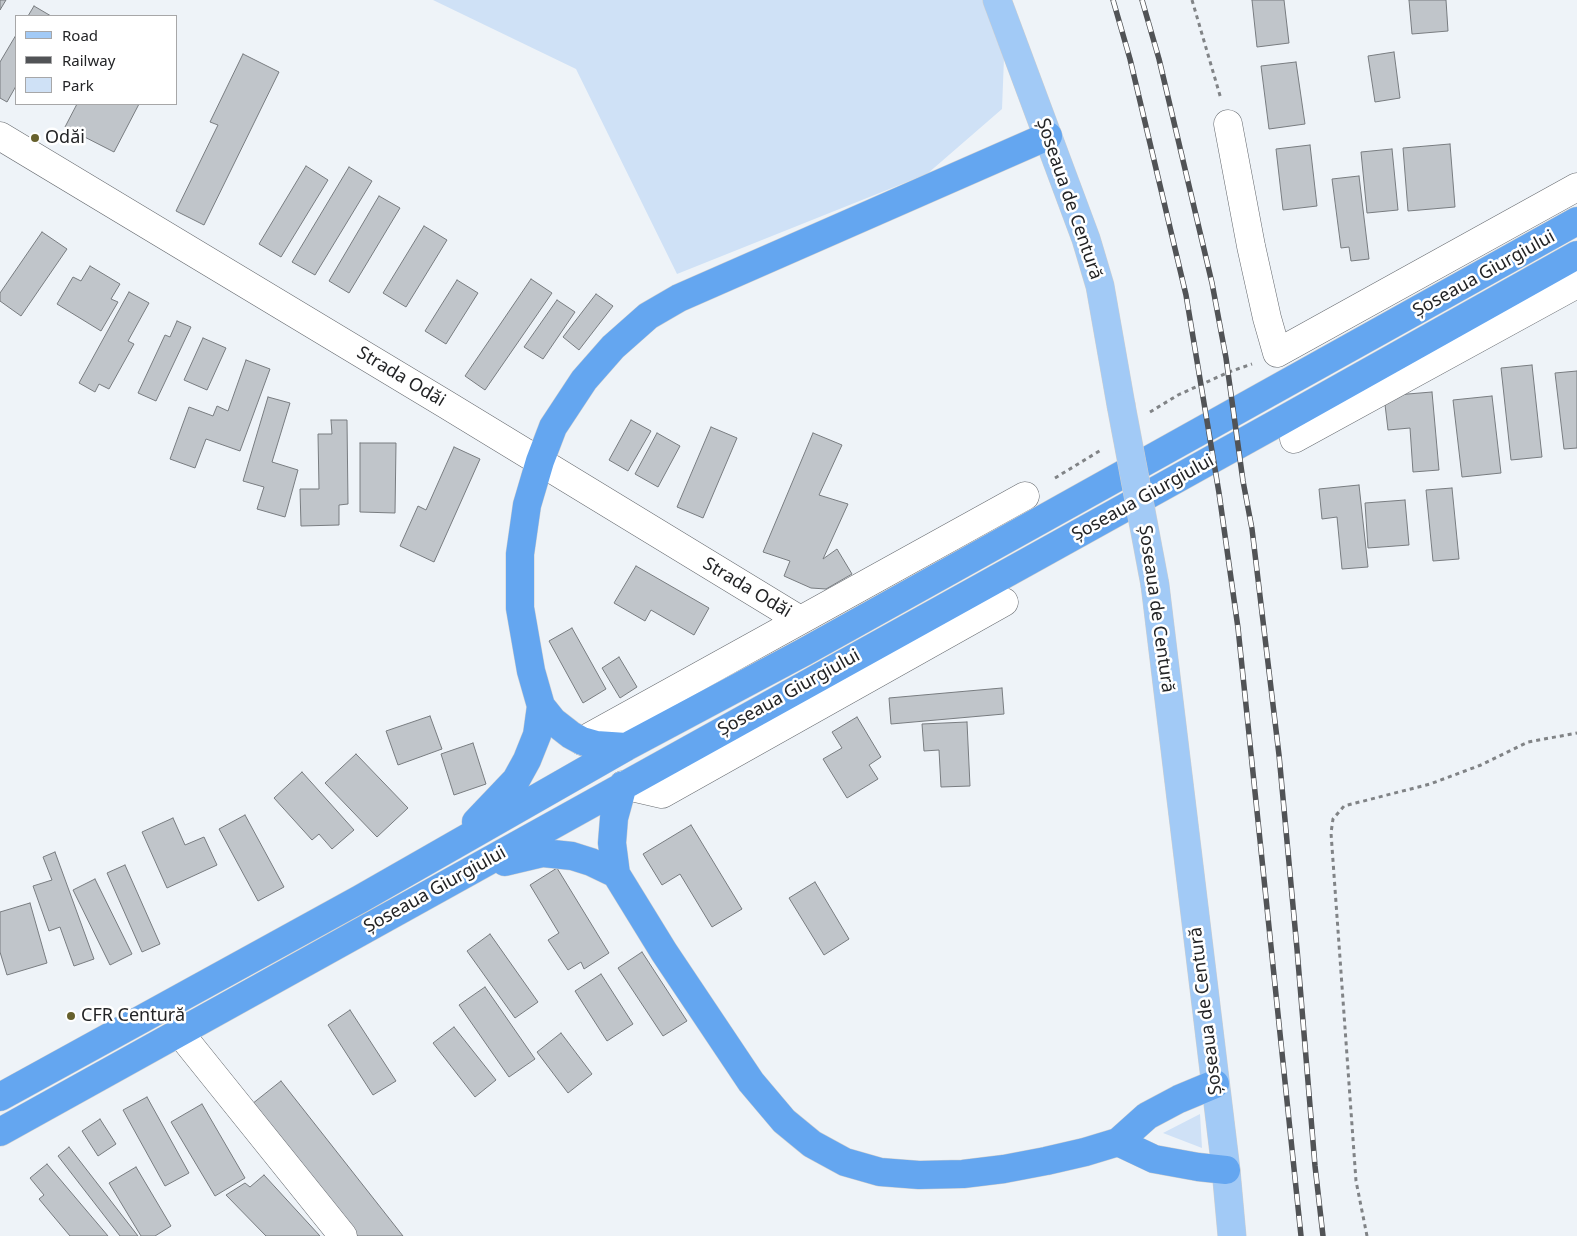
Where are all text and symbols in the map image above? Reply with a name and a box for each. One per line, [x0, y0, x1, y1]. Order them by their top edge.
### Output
legend [15, 15, 178, 105]
text: Road [62, 25, 98, 45]
text: Railway [62, 50, 115, 70]
text: Park [62, 75, 94, 95]
street label: Șoseaua de Centură [1031, 116, 1107, 282]
place label: Odăi [45, 127, 85, 149]
marker: Odăi [29, 132, 41, 144]
street label: Șoseaua Giurgiului [1409, 226, 1559, 322]
street label: Strada Odăi [353, 342, 449, 412]
street label: Șoseaua Giurgiului [1068, 450, 1218, 546]
street label: Șoseaua de Centură [1134, 524, 1178, 694]
street label: Strada Odăi [699, 553, 795, 623]
street label: Șoseaua Giurgiului [714, 645, 864, 741]
street label: Șoseaua Giurgiului [360, 842, 510, 938]
street label: Șoseaua de Centură [1185, 926, 1227, 1096]
place label: CFR Centură [81, 1005, 185, 1027]
marker: CFR Centură [65, 1010, 77, 1022]

